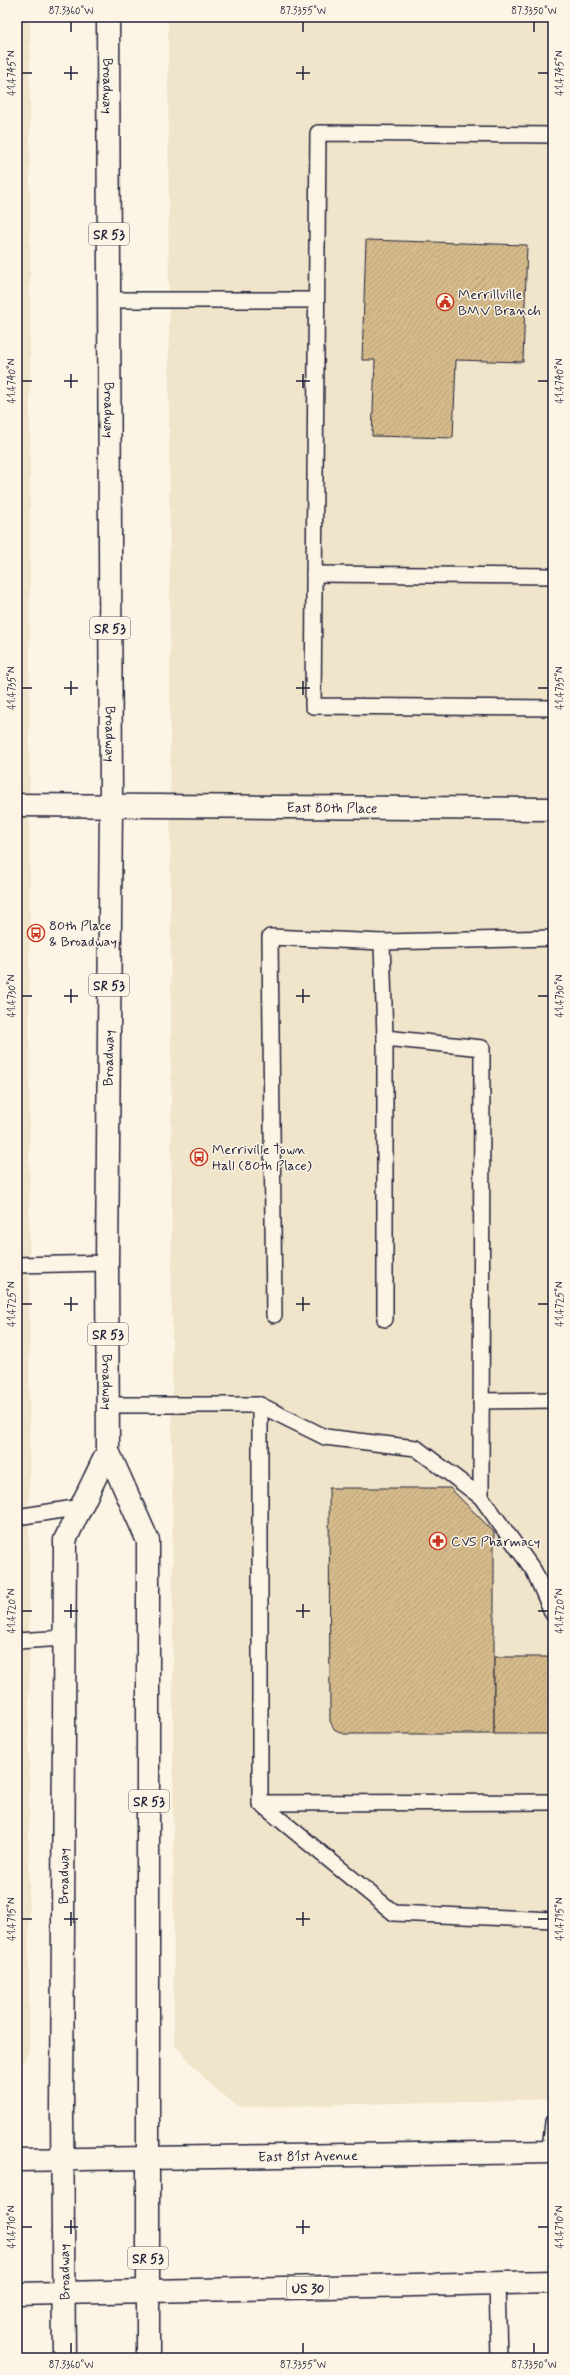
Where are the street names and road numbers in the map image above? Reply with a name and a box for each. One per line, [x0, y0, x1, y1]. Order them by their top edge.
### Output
street label: Broadway [98, 58, 116, 114]
road number: SR 53 [89, 223, 129, 245]
street label: Broadway [99, 382, 118, 438]
road number: SR 53 [90, 617, 130, 639]
street label: Broadway [101, 706, 119, 762]
street label: East 80th Place [286, 799, 377, 818]
road number: SR 53 [89, 974, 129, 996]
street label: Broadway [100, 1030, 118, 1086]
road number: SR 53 [88, 1323, 128, 1345]
street label: Broadway [97, 1354, 116, 1410]
road number: SR 53 [129, 1790, 169, 1812]
street label: Broadway [55, 1848, 73, 1904]
street label: East 81st Avenue [258, 2147, 358, 2166]
street label: Broadway [56, 2244, 74, 2300]
road number: SR 53 [128, 2247, 168, 2269]
road number: US 30 [287, 2277, 329, 2299]

